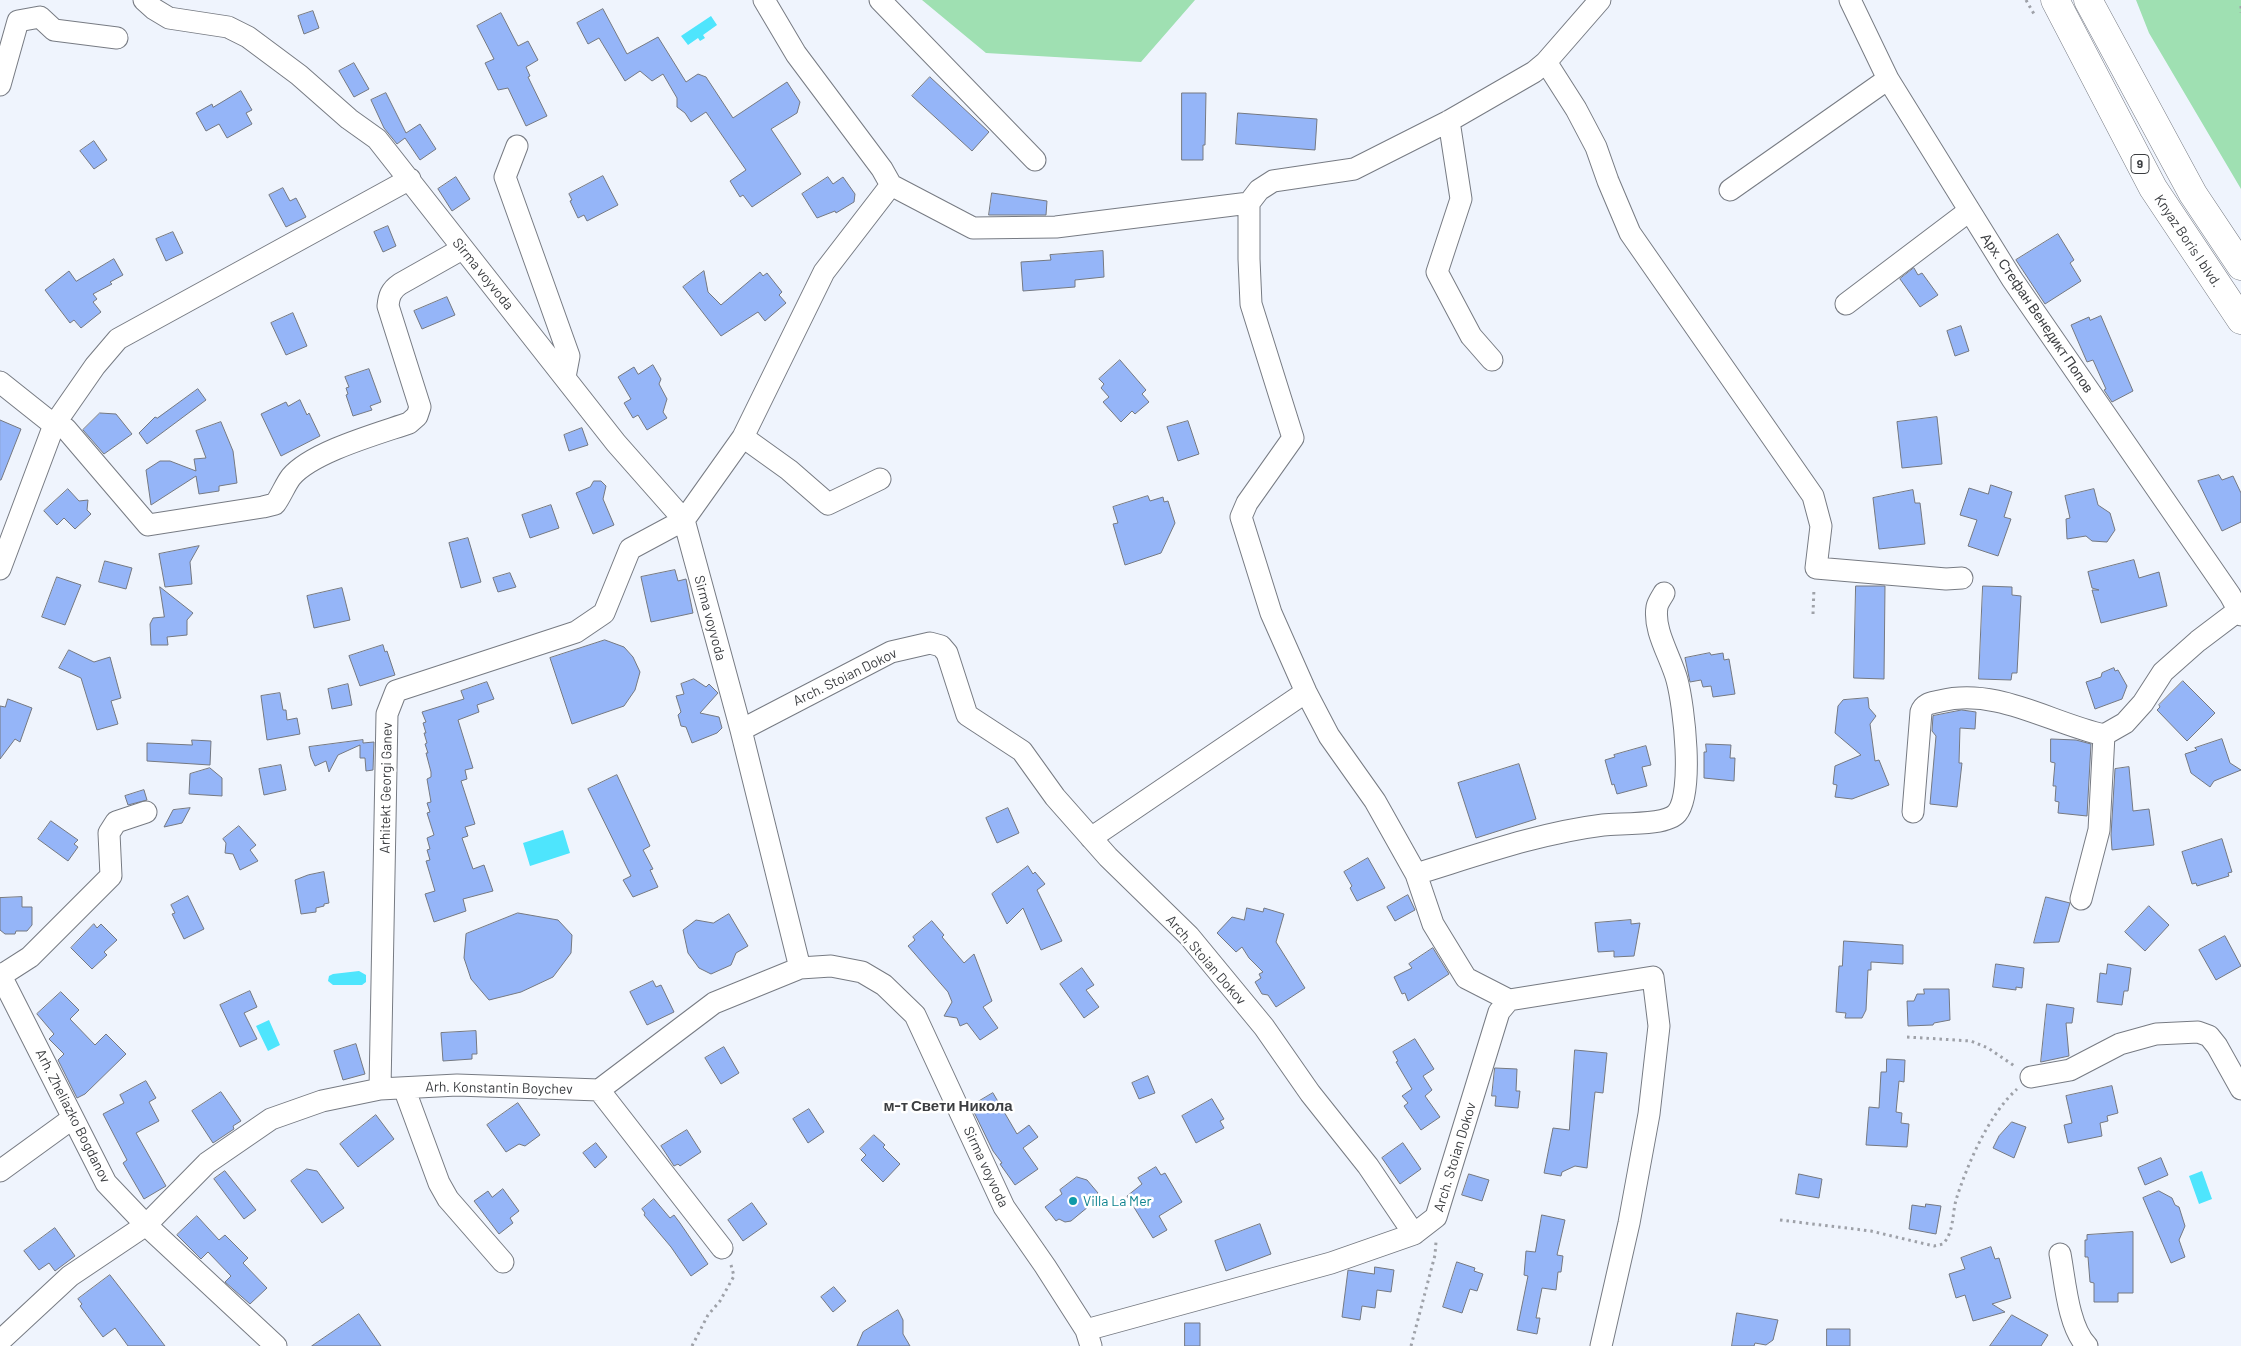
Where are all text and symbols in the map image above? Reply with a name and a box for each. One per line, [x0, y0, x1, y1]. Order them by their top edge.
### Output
road number: 9 [2131, 154, 2149, 173]
street label: Knyaz Boris I blvd. [2151, 191, 2225, 291]
street label: Арх. Стефан Венедикт Попов [1977, 230, 2097, 396]
street label: Sirma voyvoda [449, 235, 517, 313]
street label: Sirma voyvoda [691, 574, 729, 662]
street label: Arch. Stoian Dokov [790, 645, 900, 709]
street label: Arhitekt Georgi Ganev [376, 722, 396, 854]
street label: Arch, Stoian Dokov [1162, 912, 1250, 1008]
street label: Arh. Zheliazko Bogdanov [32, 1046, 114, 1186]
street label: Arh. Konstantin Boychev [425, 1078, 573, 1098]
district label: м-т Свети Никола [883, 1097, 1013, 1115]
street label: Arch. Stoian Dokov [1430, 1100, 1480, 1214]
street label: Sirma voyvoda [960, 1124, 1012, 1210]
place label: Villa La Mer [1083, 1193, 1152, 1209]
marker: Villa La Mer [1067, 1195, 1079, 1207]

